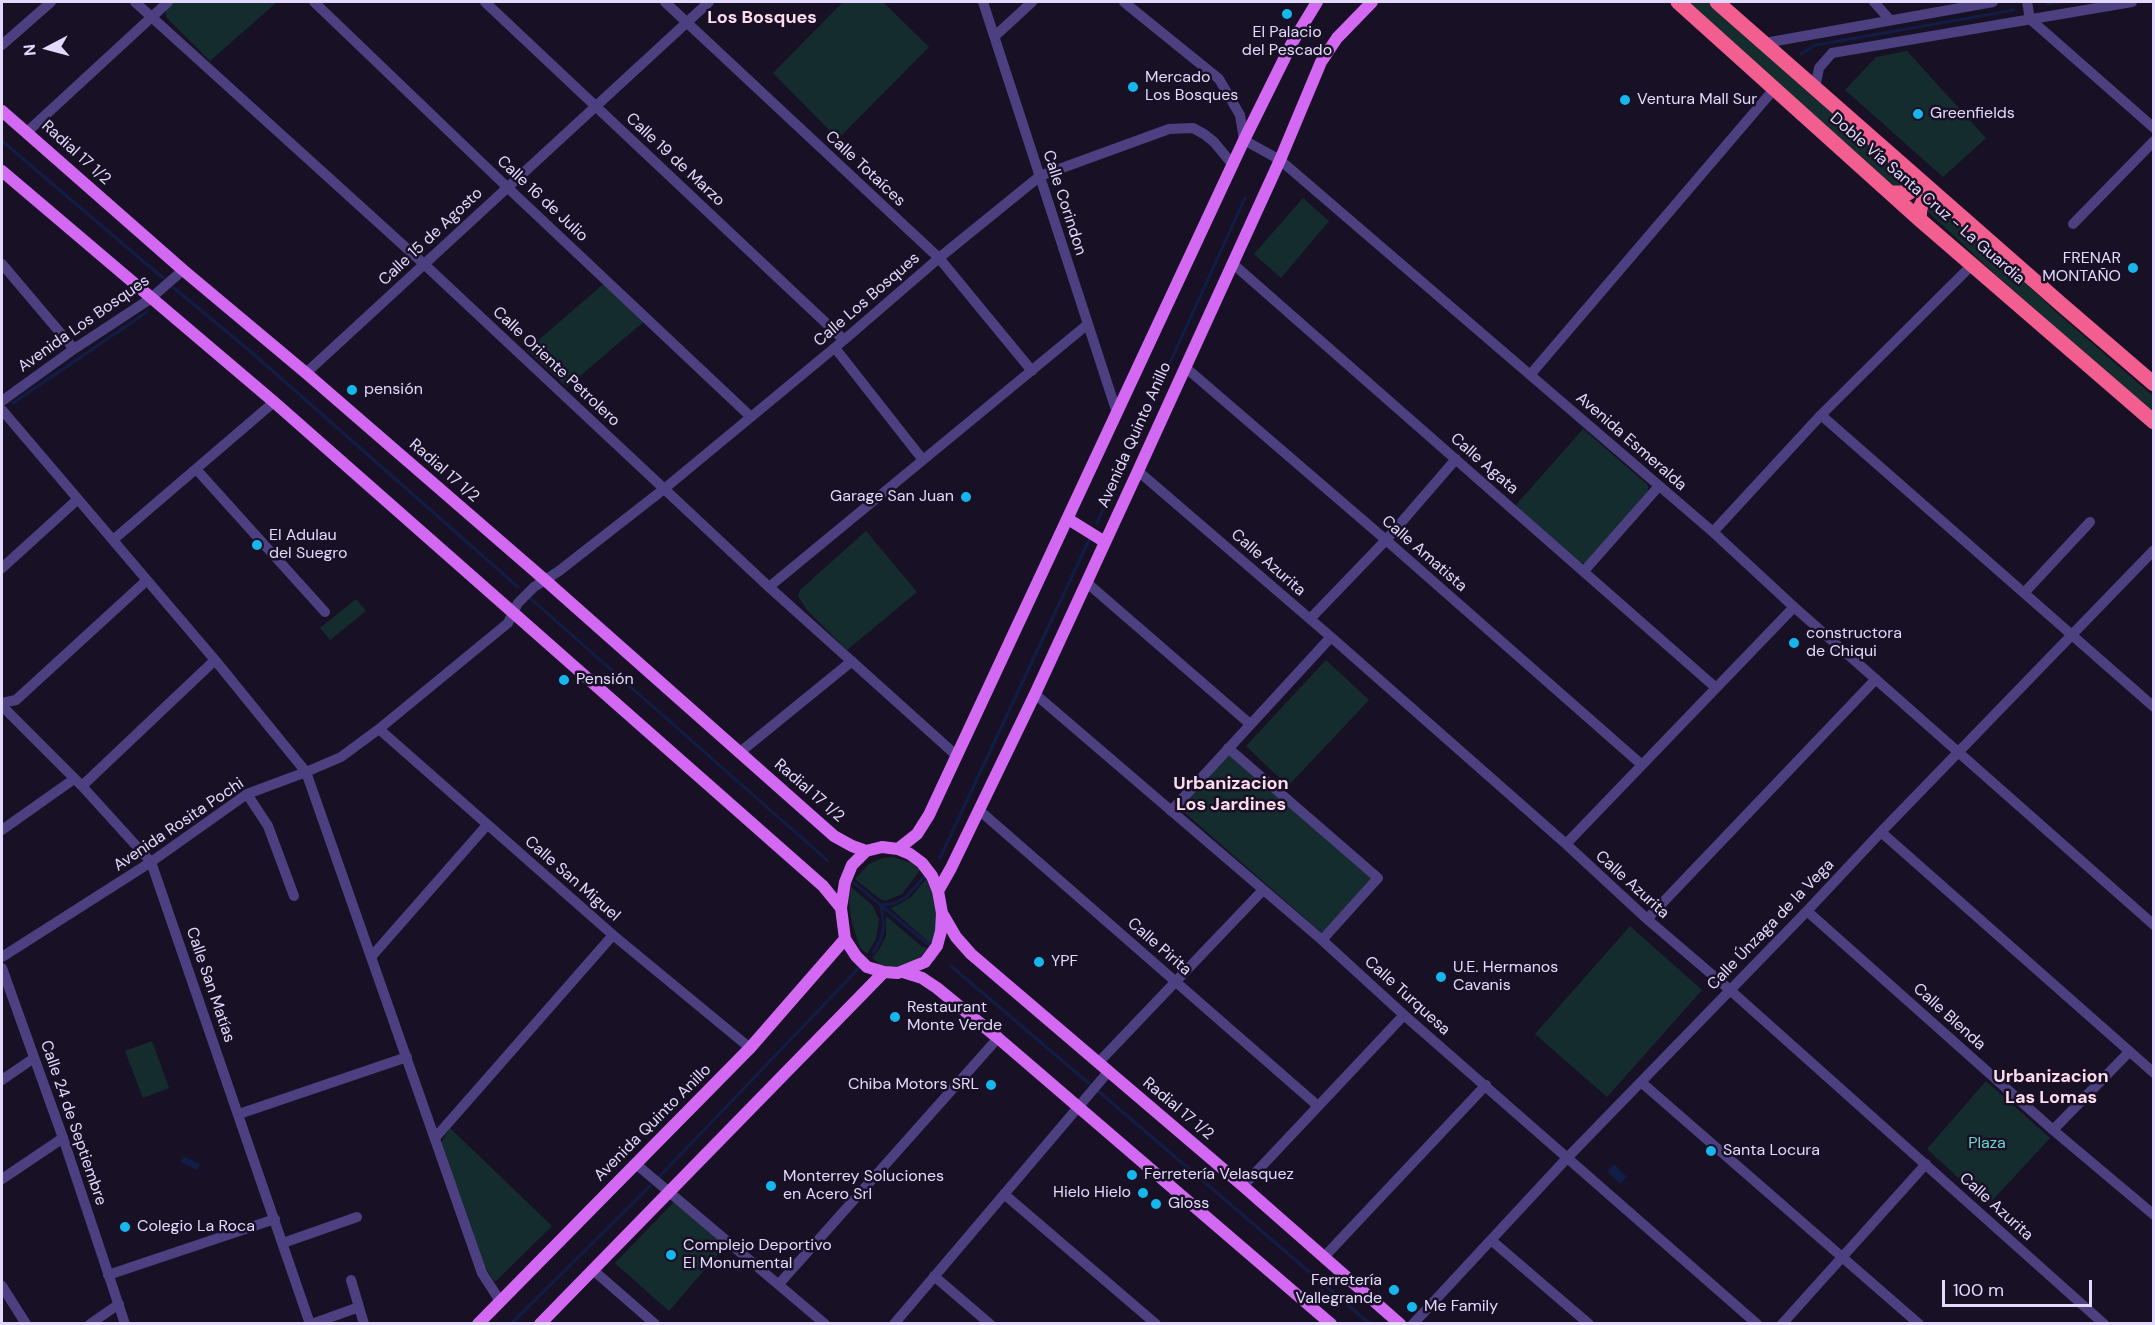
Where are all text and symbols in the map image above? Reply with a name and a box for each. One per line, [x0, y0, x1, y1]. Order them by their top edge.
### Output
district label: Los Bosques [707, 7, 817, 29]
marker: El Palacio del Pescado [1280, 7, 1294, 21]
north arrow [18, 18, 78, 78]
place label: El Palacio del Pescado [1242, 23, 1332, 61]
text: N [19, 43, 41, 57]
place label: Mercado Los Bosques [1145, 68, 1238, 106]
marker: Mercado Los Bosques [1126, 80, 1140, 94]
place label: Ventura Mall Sur [1637, 90, 1757, 110]
marker: Ventura Mall Sur [1618, 93, 1632, 107]
place label: Greenfields [1930, 104, 2015, 124]
marker: Greenfields [1911, 107, 1925, 121]
street label: Calle 19 de Marzo [622, 109, 728, 211]
street label: Doble Vía Santa Cruz - La Guardia [1826, 109, 2028, 289]
street label: Radial 17 1/2 [37, 117, 115, 189]
street label: Calle Totaíces [821, 127, 909, 211]
street label: Calle Corindon [1038, 148, 1090, 258]
street label: Calle 16 de Julio [493, 152, 591, 246]
street label: Calle 15 de Agosto [375, 184, 487, 290]
street label: Calle Los Bosques [810, 249, 924, 351]
place label: FRENAR MONTAÑO [2042, 249, 2121, 287]
marker: FRENAR MONTAÑO [2126, 261, 2140, 275]
street label: Avenida Los Bosques [14, 271, 154, 377]
street label: Calle Oriente Petrolero [488, 303, 624, 431]
street label: Avenida Quinto Anillo [1094, 359, 1176, 511]
place label: pensión [364, 380, 423, 400]
marker: pensión [345, 383, 359, 397]
street label: Avenida Esmeralda [1572, 389, 1690, 495]
street label: Calle Agata [1446, 429, 1522, 499]
street label: Radial 17 1/2 [405, 435, 483, 507]
place label: Garage San Juan [830, 487, 954, 507]
marker: Garage San Juan [959, 490, 973, 504]
street label: Calle Amatista [1377, 512, 1471, 596]
street label: Calle Azurita [1227, 525, 1309, 601]
place label: El Adulau del Suegro [269, 526, 347, 564]
marker: El Adulau del Suegro [250, 538, 264, 552]
place label: constructora de Chiqui [1806, 624, 1902, 662]
marker: constructora de Chiqui [1787, 636, 1801, 650]
place label: Pensión [576, 670, 634, 690]
marker: Pensión [557, 673, 571, 687]
street label: Radial 17 1/2 [770, 755, 848, 827]
district label: Urbanizacion Los Jardines [1173, 773, 1289, 816]
street label: Avenida Rosita Pochi [110, 774, 248, 876]
street label: Calle San Miguel [520, 832, 624, 926]
street label: Calle Azurita [1591, 847, 1673, 923]
street label: Calle Únzaga de la Vega [1703, 856, 1839, 994]
street label: Calle Pirita [1123, 914, 1195, 980]
street label: Calle San Matías [181, 925, 239, 1045]
place label: YPF [1051, 952, 1078, 972]
street label: Calle Turquesa [1360, 953, 1454, 1039]
marker: YPF [1032, 955, 1046, 969]
place label: U.E. Hermanos Cavanis [1453, 958, 1558, 996]
marker: U.E. Hermanos Cavanis [1434, 970, 1448, 984]
street label: Calle Blenda [1909, 979, 1989, 1055]
place label: Restaurant Monte Verde [907, 998, 1002, 1036]
marker: Restaurant Monte Verde [888, 1010, 902, 1024]
street label: Calle 24 de Septiembre [36, 1038, 110, 1208]
street label: Avenida Quinto Anillo [590, 1060, 716, 1186]
district label: Urbanizacion Las Lomas [1993, 1066, 2109, 1108]
street label: Radial 17 1/2 [1139, 1074, 1217, 1144]
place label: Chiba Motors SRL [848, 1075, 979, 1095]
marker: Chiba Motors SRL [984, 1078, 998, 1092]
park label: Plaza [1968, 1134, 2006, 1154]
place label: Santa Locura [1723, 1141, 1820, 1161]
marker: Santa Locura [1704, 1144, 1718, 1158]
place label: Ferretería Velasquez [1144, 1165, 1294, 1185]
place label: Monterrey Soluciones en Acero Srl [783, 1167, 944, 1205]
marker: Ferretería Velasquez [1125, 1168, 1139, 1182]
street label: Calle Azurita [1955, 1169, 2037, 1245]
marker: Monterrey Soluciones en Acero Srl [764, 1179, 778, 1193]
place label: Hielo Hielo [1053, 1183, 1131, 1203]
marker: Hielo Hielo [1136, 1186, 1150, 1200]
place label: Gloss [1168, 1194, 1209, 1214]
marker: Gloss [1149, 1197, 1163, 1211]
place label: Colegio La Roca [137, 1217, 255, 1237]
marker: Colegio La Roca [118, 1220, 132, 1234]
place label: Complejo Deportivo El Monumental [683, 1236, 832, 1274]
marker: Complejo Deportivo El Monumental [664, 1248, 678, 1262]
scale bar [1945, 1268, 2095, 1306]
place label: Ferretería Vallegrande [1295, 1271, 1382, 1309]
text: 100 m [1953, 1278, 2004, 1302]
marker: Ferretería Vallegrande [1387, 1283, 1401, 1297]
place label: Me Family [1424, 1297, 1498, 1317]
marker: Me Family [1405, 1300, 1419, 1314]

